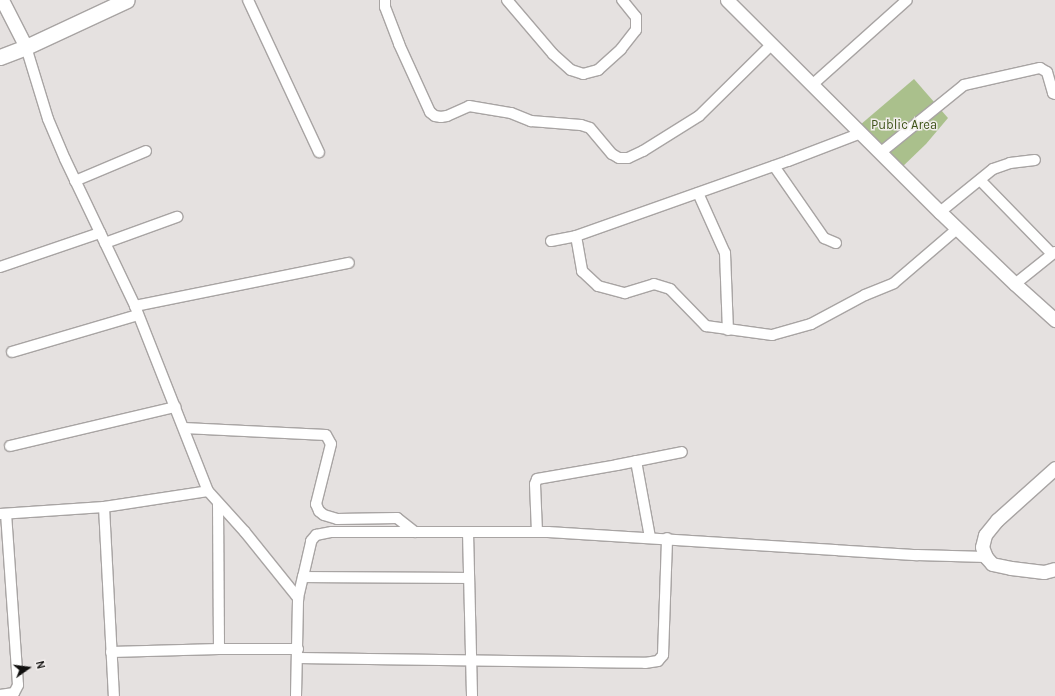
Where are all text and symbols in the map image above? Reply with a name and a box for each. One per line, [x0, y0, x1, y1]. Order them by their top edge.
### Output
park label: Public Area [871, 117, 937, 133]
north arrow [8, 648, 48, 688]
text: N [33, 660, 47, 670]

